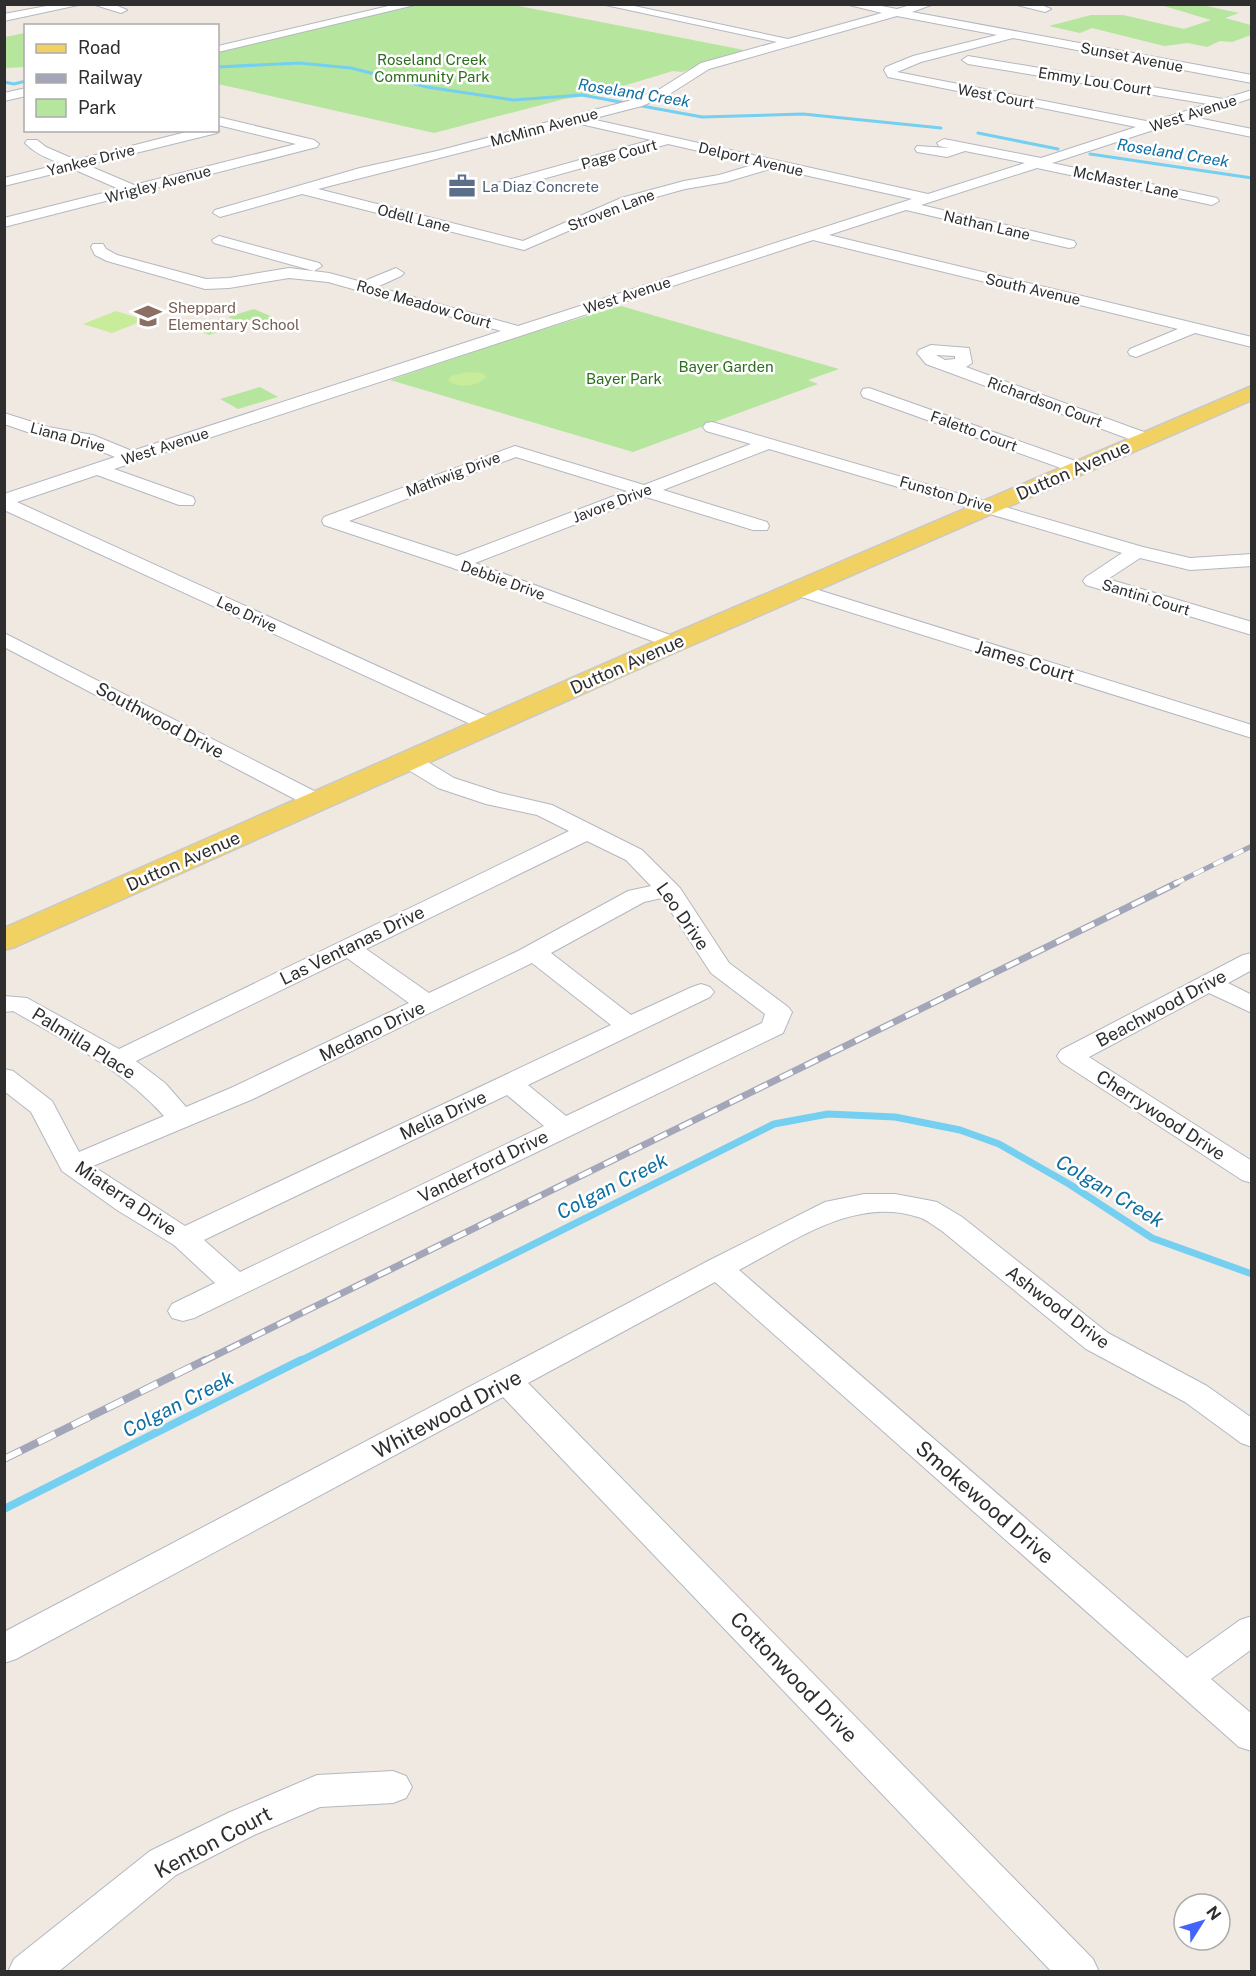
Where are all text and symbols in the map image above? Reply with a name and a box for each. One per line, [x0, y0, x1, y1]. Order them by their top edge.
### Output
legend [24, 24, 219, 132]
text: Road [78, 37, 121, 58]
street label: Sunset Avenue [1079, 39, 1185, 75]
park label: Roseland Creek Community Park [374, 51, 490, 85]
street label: Emmy Lou Court [1037, 64, 1153, 98]
text: Railway [78, 67, 143, 88]
water label: Roseland Creek [577, 75, 692, 111]
street label: West Court [956, 80, 1036, 112]
street label: West Avenue [1147, 91, 1239, 135]
text: Park [78, 97, 116, 118]
street label: McMinn Avenue [488, 104, 600, 150]
water label: Roseland Creek [1116, 135, 1231, 171]
street label: Page Court [579, 136, 659, 172]
street label: Delport Avenue [697, 139, 805, 179]
street label: Yankee Drive [45, 141, 137, 179]
street label: Wrigley Avenue [103, 162, 213, 206]
street label: McMaster Lane [1072, 162, 1180, 202]
office icon: La Diaz Concrete [447, 171, 477, 201]
place label: La Diaz Concrete [482, 178, 599, 195]
street label: Stroven Lane [565, 186, 657, 234]
street label: Odell Lane [376, 201, 452, 235]
street label: Nathan Lane [942, 207, 1032, 243]
street label: South Avenue [984, 270, 1082, 308]
street label: West Avenue [581, 273, 673, 317]
street label: Rose Meadow Court [355, 277, 494, 331]
place label: Sheppard Elementary School [168, 299, 300, 333]
school or university icon: Sheppard Elementary School [133, 301, 163, 331]
park label: Bayer Garden [678, 358, 774, 375]
park label: Bayer Park [586, 370, 662, 387]
street label: Richardson Court [985, 373, 1105, 431]
street label: Faletto Court [928, 407, 1020, 455]
street label: Liana Drive [29, 419, 107, 455]
street label: West Avenue [119, 424, 211, 468]
street label: Dutton Avenue [1013, 435, 1133, 505]
street label: Mathwig Drive [403, 448, 503, 500]
street label: Funston Drive [898, 473, 994, 515]
street label: Javore Drive [570, 480, 654, 526]
street label: Debbie Drive [459, 557, 547, 603]
street label: Santini Court [1100, 576, 1192, 619]
street label: Leo Drive [214, 593, 280, 635]
street label: Dutton Avenue [567, 629, 687, 699]
street label: James Court [973, 636, 1077, 686]
street label: Southwood Drive [92, 677, 228, 763]
street label: Dutton Avenue [123, 826, 243, 896]
street label: Leo Drive [652, 878, 714, 954]
street label: Las Ventanas Drive [276, 901, 428, 989]
street label: Beachwood Drive [1092, 965, 1230, 1051]
street label: Medano Drive [316, 996, 428, 1066]
street label: Palmilla Place [28, 1003, 140, 1083]
street label: Cherrywood Drive [1093, 1065, 1229, 1165]
street label: Melia Drive [396, 1086, 490, 1144]
street label: Vanderford Drive [415, 1125, 551, 1207]
water label: Colgan Creek [552, 1148, 672, 1224]
water label: Colgan Creek [1052, 1149, 1169, 1233]
street label: Miaterra Drive [71, 1156, 181, 1240]
street label: Ashwood Drive [1002, 1261, 1114, 1353]
street label: Whitewood Drive [368, 1364, 526, 1464]
water label: Colgan Creek [118, 1366, 238, 1442]
street label: Smokewood Drive [911, 1435, 1059, 1569]
street label: Cottonwood Drive [725, 1606, 863, 1748]
street label: Kenton Court [150, 1801, 276, 1883]
north arrow [1172, 1892, 1232, 1952]
text: N [1202, 1903, 1225, 1924]

